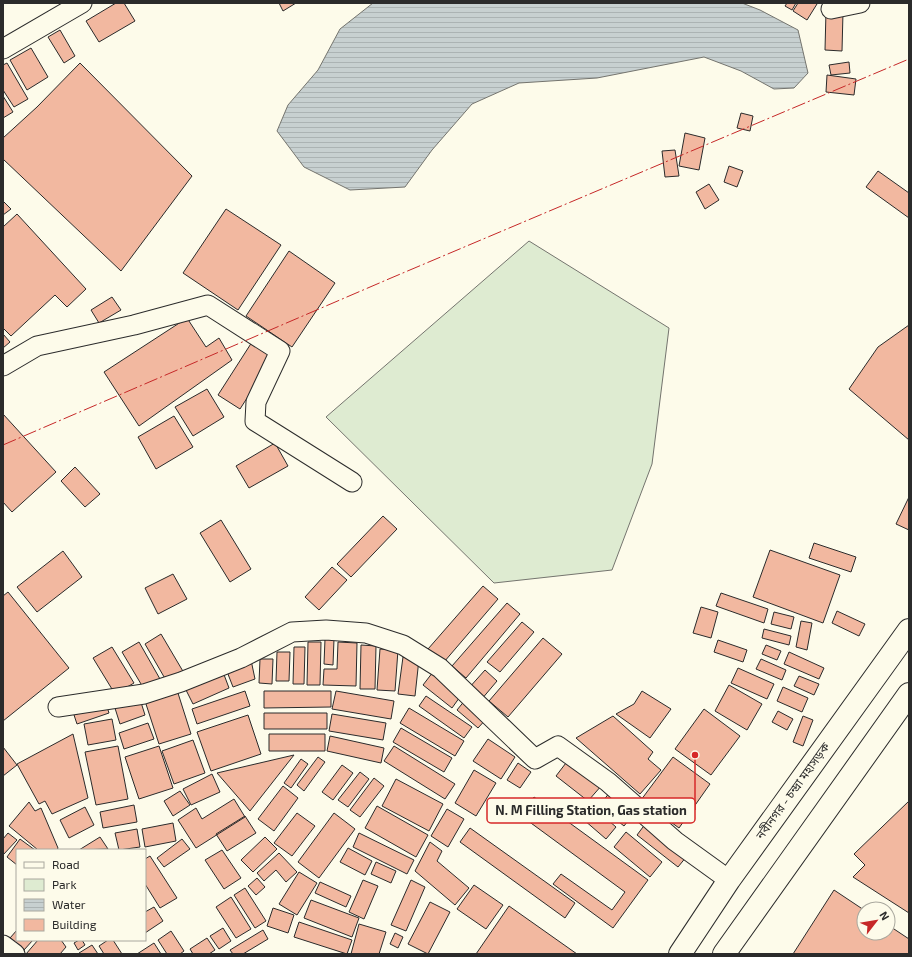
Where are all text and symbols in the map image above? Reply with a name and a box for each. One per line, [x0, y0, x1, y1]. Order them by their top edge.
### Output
street label: নবীনগর - চন্দ্রা মহাসড়ক [752, 739, 833, 843]
callout: N. M Filling Station, Gas station [487, 798, 695, 823]
text: N. M Filling Station, Gas station [495, 802, 687, 818]
legend [16, 849, 146, 941]
text: Road [52, 857, 80, 871]
text: Park [52, 877, 77, 891]
text: Water [52, 897, 86, 911]
north arrow [856, 901, 896, 941]
text: N [877, 909, 893, 922]
text: Building [52, 917, 97, 931]

